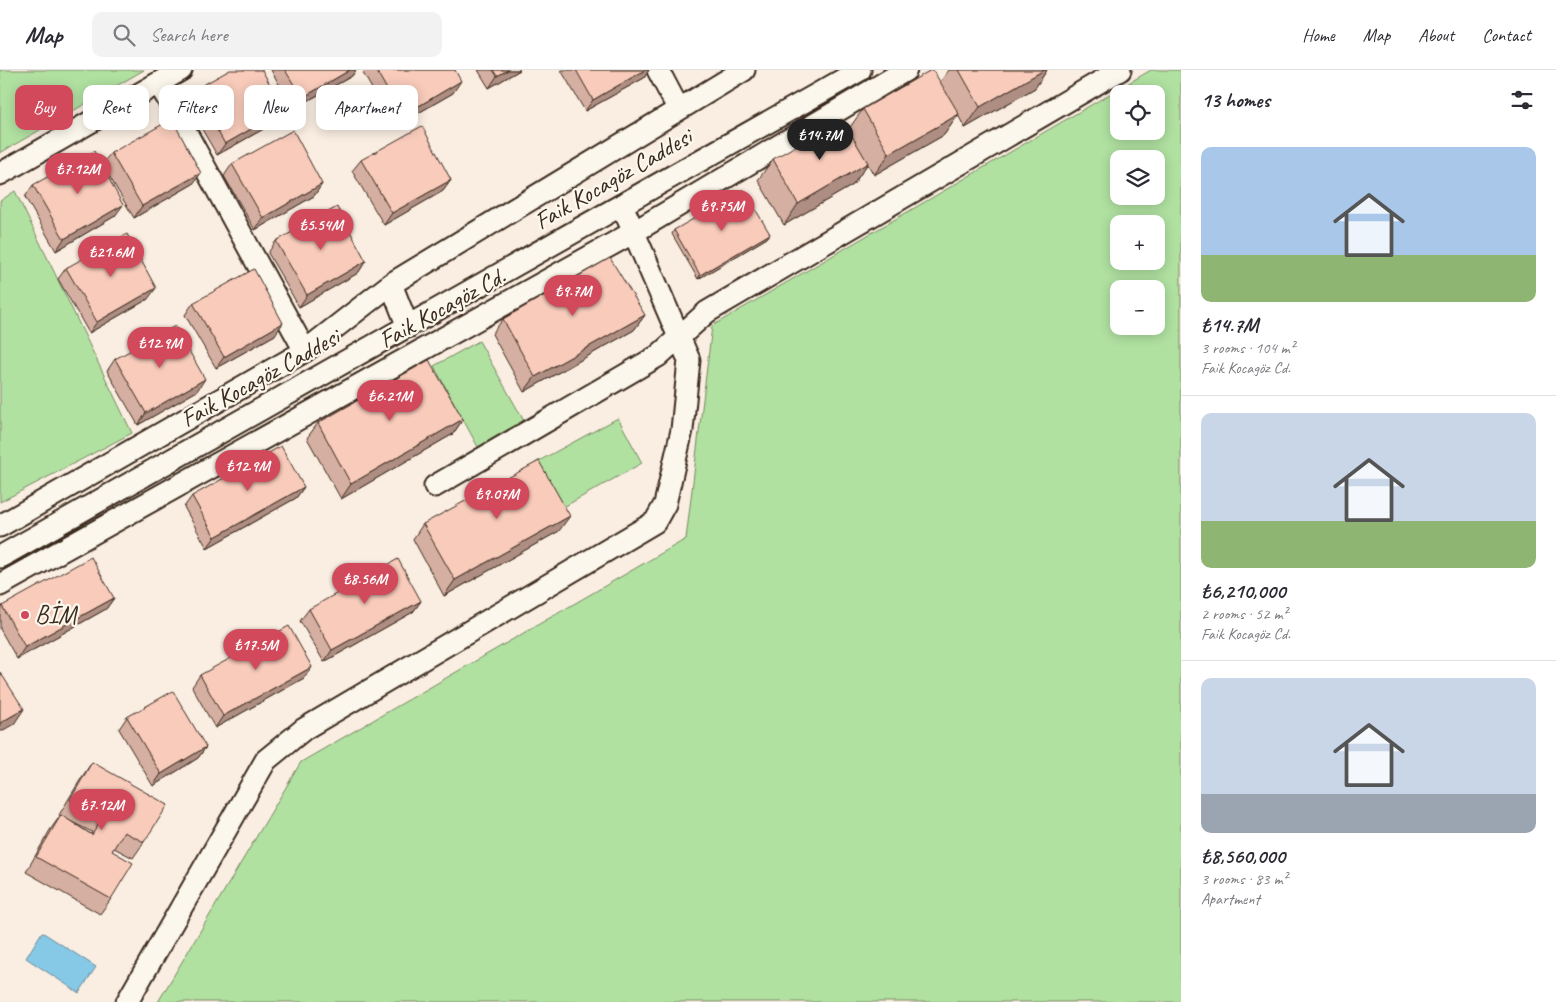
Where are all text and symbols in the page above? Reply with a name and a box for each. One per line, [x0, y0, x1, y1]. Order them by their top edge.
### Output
search box [92, 12, 442, 57]
text: Map [25, 20, 62, 50]
icon: search [110, 21, 138, 49]
text: Search here [150, 23, 228, 47]
text: Home [1302, 24, 1335, 46]
text: Map [1363, 24, 1390, 46]
text: About [1418, 24, 1454, 46]
text: Contact [1482, 24, 1531, 46]
chip: Buy [15, 85, 73, 130]
chip: Rent [83, 85, 149, 130]
chip: Filters [159, 85, 234, 130]
chip: New [244, 85, 306, 130]
chip: Apartment [316, 85, 418, 130]
map controls [1110, 85, 1165, 335]
button: locate [1110, 85, 1165, 140]
icon: filters [1508, 86, 1536, 114]
text: 13 homes [1201, 87, 1270, 113]
pin: ₺14.7M [779, 118, 861, 161]
street label: Faik Kocagöz Caddesi [528, 119, 700, 237]
text: ₺14.7M [798, 125, 842, 145]
button: layers [1110, 150, 1165, 205]
pin: ₺7.12M [37, 152, 119, 195]
text: ₺7.12M [56, 159, 100, 179]
icon: home [1324, 180, 1414, 270]
pin: ₺9.75M [681, 190, 763, 232]
text: ₺9.75M [700, 196, 744, 216]
pin: ₺5.54M [280, 208, 362, 251]
text: ₺5.54M [299, 215, 343, 235]
button: + [1110, 215, 1165, 270]
pin: ₺21.6M [70, 236, 152, 278]
text: ₺21.6M [89, 242, 133, 262]
street label: Faik Kocagöz Cd. [373, 260, 511, 356]
pin: ₺9.7M [538, 274, 608, 317]
button: − [1110, 280, 1165, 335]
text: ₺9.7M [555, 281, 591, 301]
text: ₺14.7M [1201, 312, 1258, 338]
street label: Faik Kocagöz Caddesi [175, 320, 348, 435]
pin: ₺12.9M [119, 326, 201, 369]
text: ₺12.9M [138, 333, 182, 353]
text: 3 rooms · 104 m² [1201, 338, 1295, 358]
text: Faik Kocagöz Cd. [1201, 358, 1290, 378]
pin: ₺6.21M [349, 380, 431, 422]
text: ₺6.21M [368, 386, 412, 406]
icon: home [1324, 445, 1414, 535]
pin: ₺12.9M [207, 450, 289, 492]
text: ₺12.9M [226, 456, 270, 476]
pin: ₺9.07M [456, 478, 538, 520]
text: ₺9.07M [475, 484, 519, 504]
pin: ₺8.56M [324, 562, 406, 605]
text: ₺8.56M [343, 569, 387, 589]
text: ₺6,210,000 [1201, 578, 1285, 604]
place label: BİM [35, 599, 78, 631]
text: 2 rooms · 52 m² [1201, 604, 1287, 624]
marker: BİM [19, 609, 31, 621]
text: Faik Kocagöz Cd. [1201, 624, 1290, 644]
pin: ₺17.5M [215, 628, 297, 671]
text: ₺17.5M [234, 635, 278, 655]
icon: home [1324, 710, 1414, 800]
pin: ₺7.12M [61, 788, 143, 831]
text: ₺7.12M [80, 795, 124, 815]
text: ₺8,560,000 [1201, 843, 1285, 869]
text: 3 rooms · 83 m² [1201, 869, 1287, 889]
text: Apartment [1201, 889, 1260, 909]

